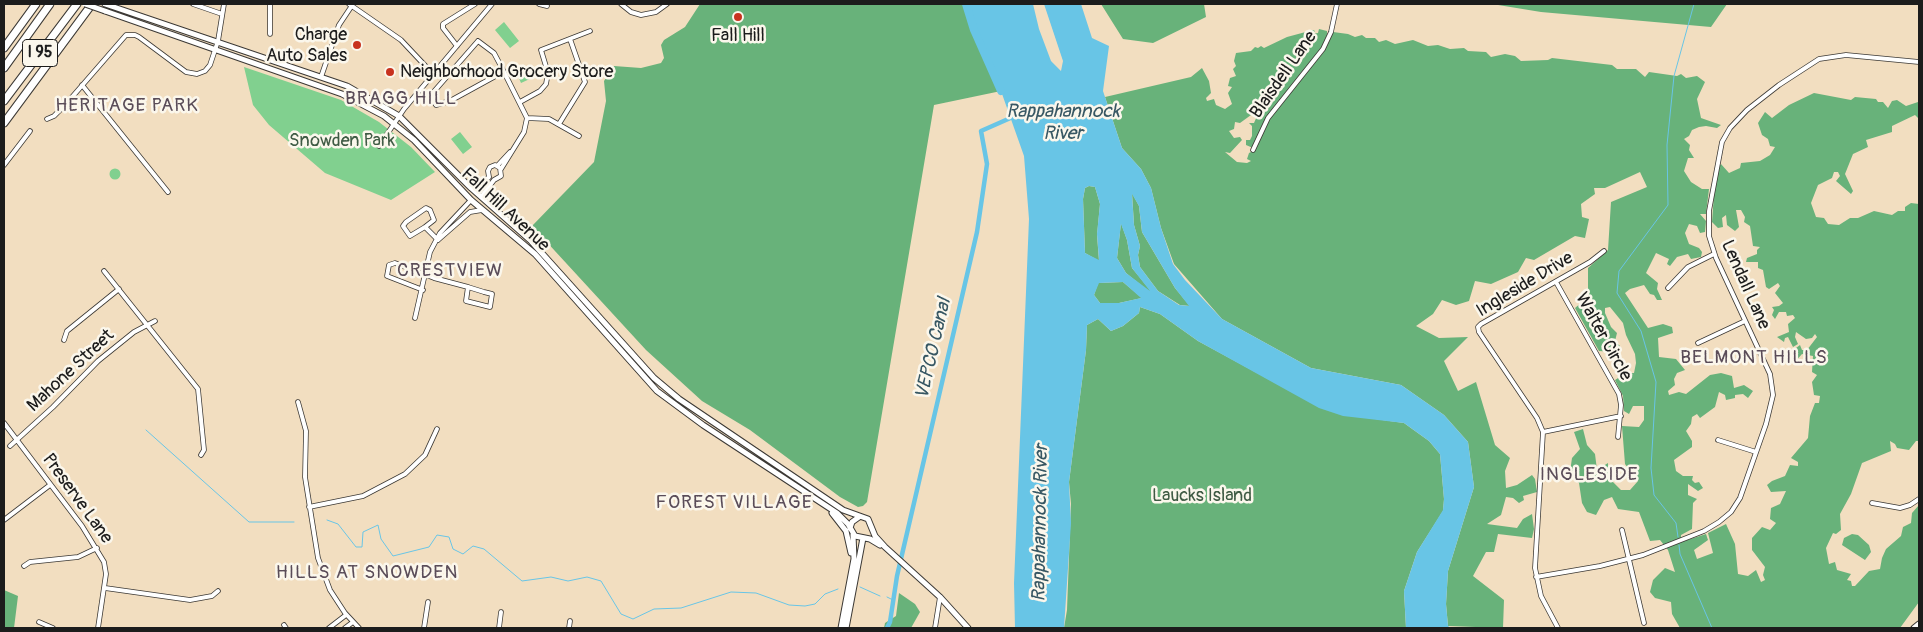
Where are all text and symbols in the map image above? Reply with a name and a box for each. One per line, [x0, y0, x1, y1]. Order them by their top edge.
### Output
marker: Fall Hill [732, 11, 744, 23]
place label: Charge Auto Sales [266, 24, 347, 66]
place label: Fall Hill [711, 25, 765, 47]
street label: Blaisdell Lane [1246, 27, 1322, 123]
marker: Charge Auto Sales [351, 39, 363, 51]
road number: I 95 [22, 40, 58, 66]
place label: Neighborhood Grocery Store [400, 61, 613, 83]
marker: Neighborhood Grocery Store [384, 66, 396, 78]
district label: BRAGG HILL [344, 88, 458, 110]
district label: HERITAGE PARK [54, 95, 200, 117]
water label: Rappahannock River [1006, 101, 1120, 145]
park label: Snowden Park [289, 130, 395, 152]
street label: Fall Hill Avenue [456, 164, 554, 256]
street label: Lendall Lane [1716, 237, 1774, 333]
street label: Ingleside Drive [1473, 248, 1577, 322]
district label: CRESTVIEW [396, 260, 504, 282]
street label: Walter Circle [1570, 289, 1636, 385]
water label: VEPCO Canal [911, 296, 957, 402]
street label: Mahone Street [23, 325, 119, 417]
district label: BELMONT HILLS [1679, 347, 1829, 369]
water label: Rappahannock River [1028, 444, 1054, 602]
street label: Preserve Lane [37, 450, 117, 548]
district label: INGLESIDE [1539, 464, 1639, 486]
park label: Laucks Island [1152, 485, 1252, 507]
district label: FOREST VILLAGE [654, 492, 814, 514]
district label: HILLS AT SNOWDEN [274, 562, 460, 584]

